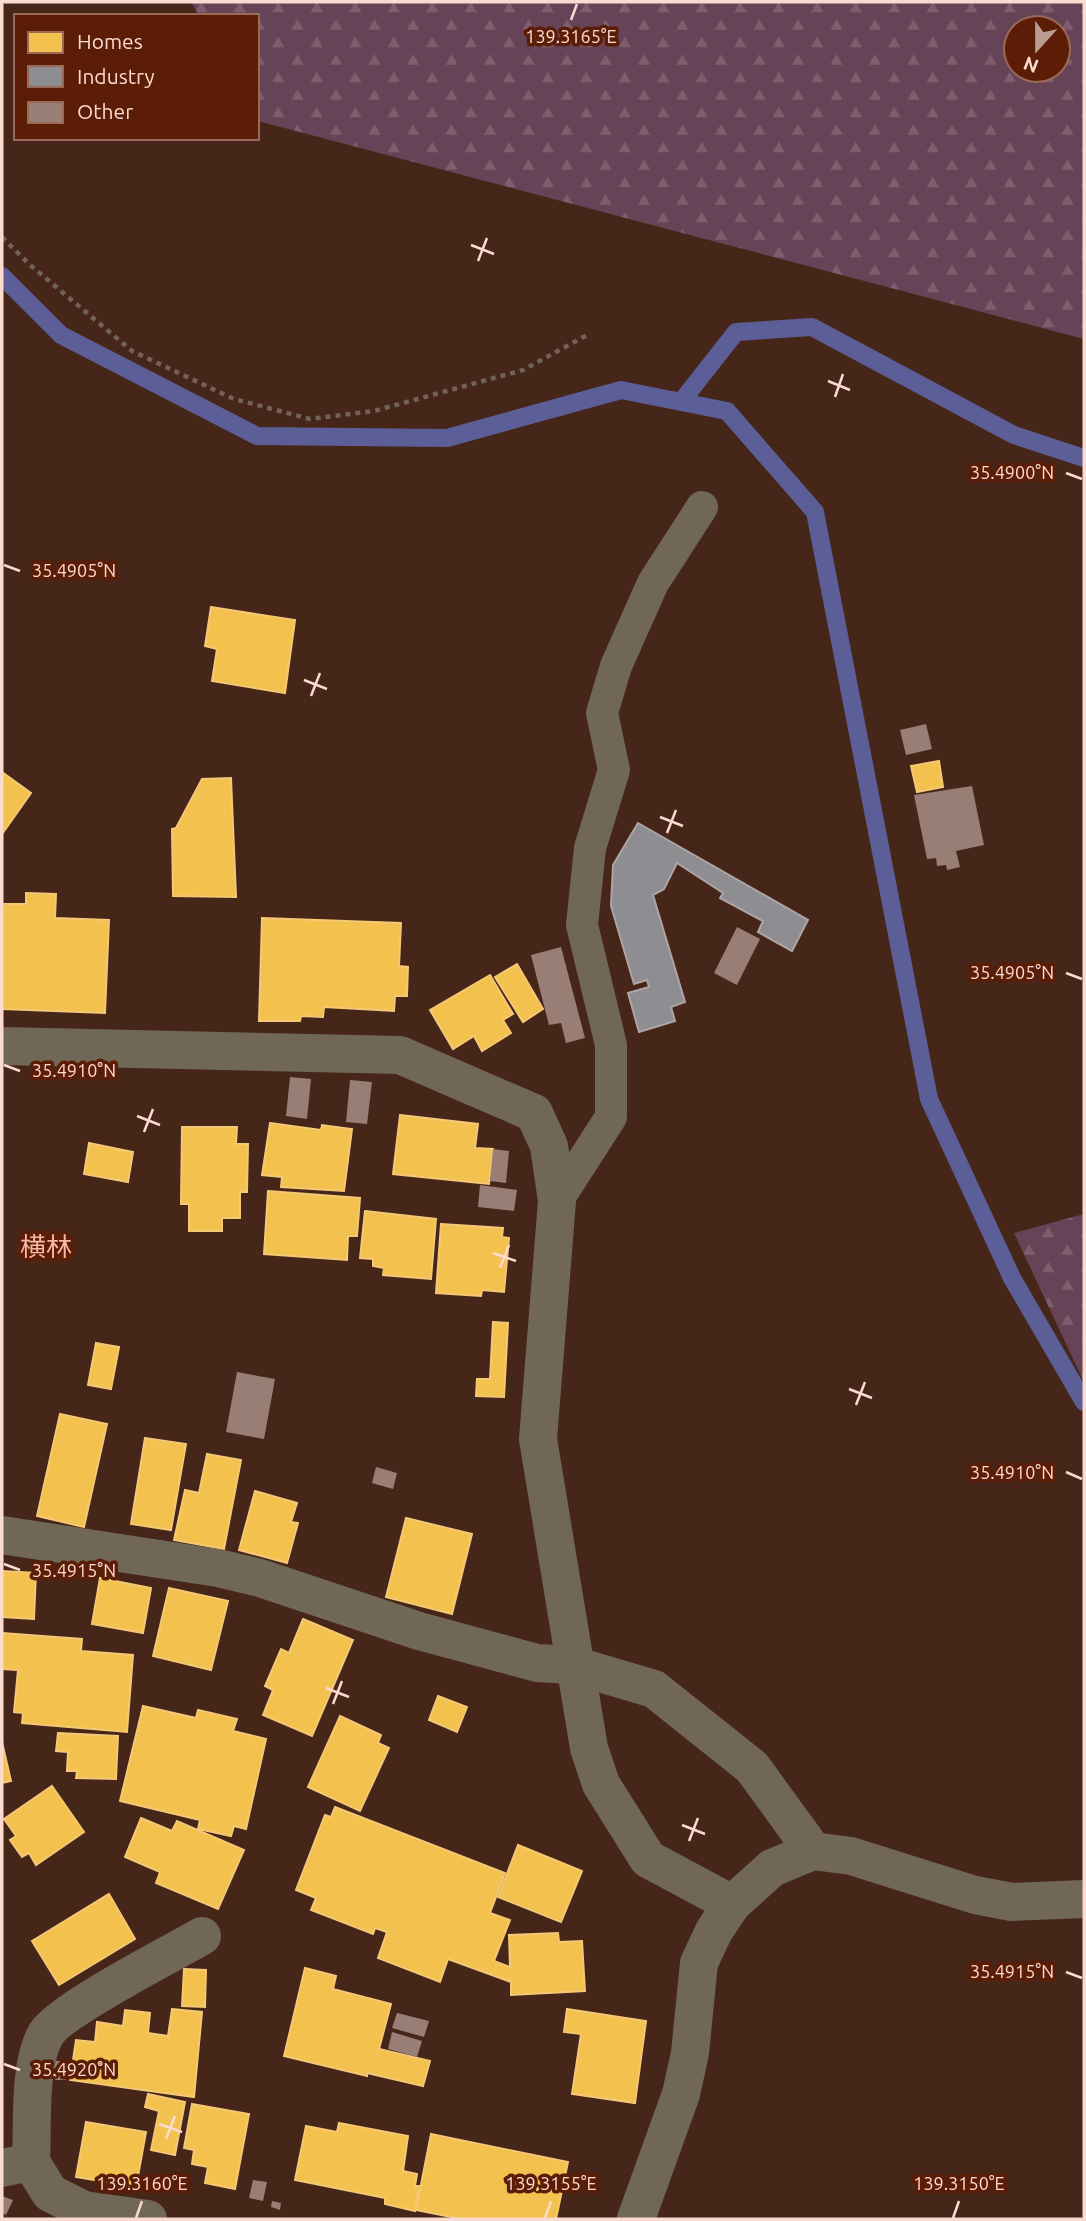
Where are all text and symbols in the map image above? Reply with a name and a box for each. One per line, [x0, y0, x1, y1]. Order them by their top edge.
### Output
legend [14, 14, 259, 140]
north arrow [1002, 14, 1072, 84]
text: 139.3165°E [525, 26, 617, 46]
text: Homes [77, 29, 143, 53]
text: N [1020, 52, 1041, 78]
text: Industry [77, 64, 155, 88]
text: Other [77, 99, 133, 123]
text: 35.4900°N [970, 462, 1054, 482]
text: 35.4905°N [32, 560, 116, 580]
text: 35.4905°N [970, 962, 1054, 982]
text: 35.4910°N [32, 1060, 116, 1080]
district label: 横林 [20, 1232, 72, 1261]
text: 35.4910°N [970, 1462, 1054, 1482]
text: 35.4915°N [32, 1560, 116, 1580]
text: 35.4915°N [970, 1961, 1054, 1981]
text: 35.4920°N [32, 2059, 116, 2079]
text: 139.3160°E [96, 2173, 188, 2193]
text: 139.3155°E [505, 2173, 597, 2193]
text: 139.3150°E [913, 2173, 1005, 2193]

